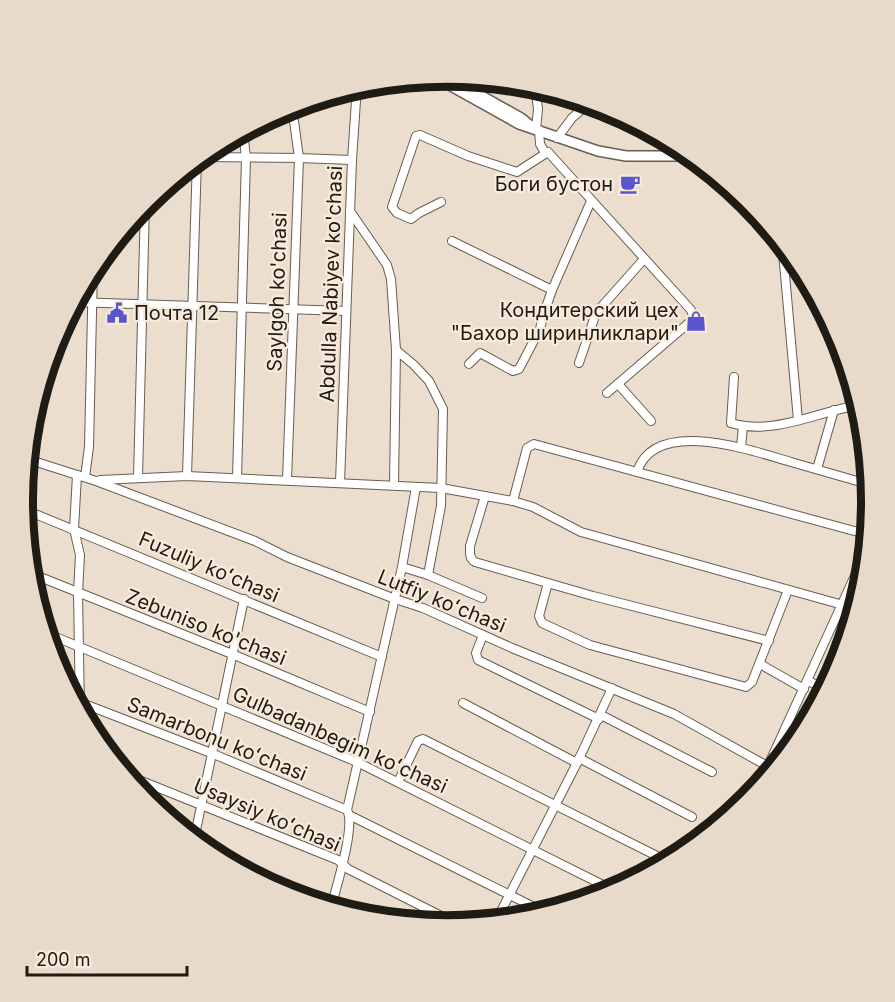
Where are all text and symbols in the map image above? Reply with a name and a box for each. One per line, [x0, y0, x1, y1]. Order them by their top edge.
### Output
street label: Abdulla Nabiyev ko'chasi [315, 165, 347, 403]
place label: Боги бустон [495, 172, 613, 196]
cafe icon: Боги бустон [618, 172, 642, 196]
street label: Saylgoh ko'chasi [262, 212, 292, 372]
place label: Кондитерский цех "Бахор ширинликлари" [451, 298, 679, 345]
public building icon: Почта 12 [105, 301, 129, 325]
place label: Почта 12 [134, 301, 219, 325]
shop icon: Кондитерский цех "Бахор ширинликлари" [684, 309, 708, 333]
street label: Fuzuliy koʻchasi [135, 527, 283, 607]
street label: Lutfiy koʻchasi [374, 564, 510, 638]
street label: Zebuniso ko'chasi [122, 584, 290, 670]
street label: Gulbadanbegim koʻchasi [229, 682, 451, 798]
street label: Samarbonu koʻchasi [124, 692, 310, 786]
street label: Usaysiy koʻchasi [190, 773, 344, 857]
scale bar [27, 939, 188, 977]
text: 200 m [36, 949, 91, 970]

